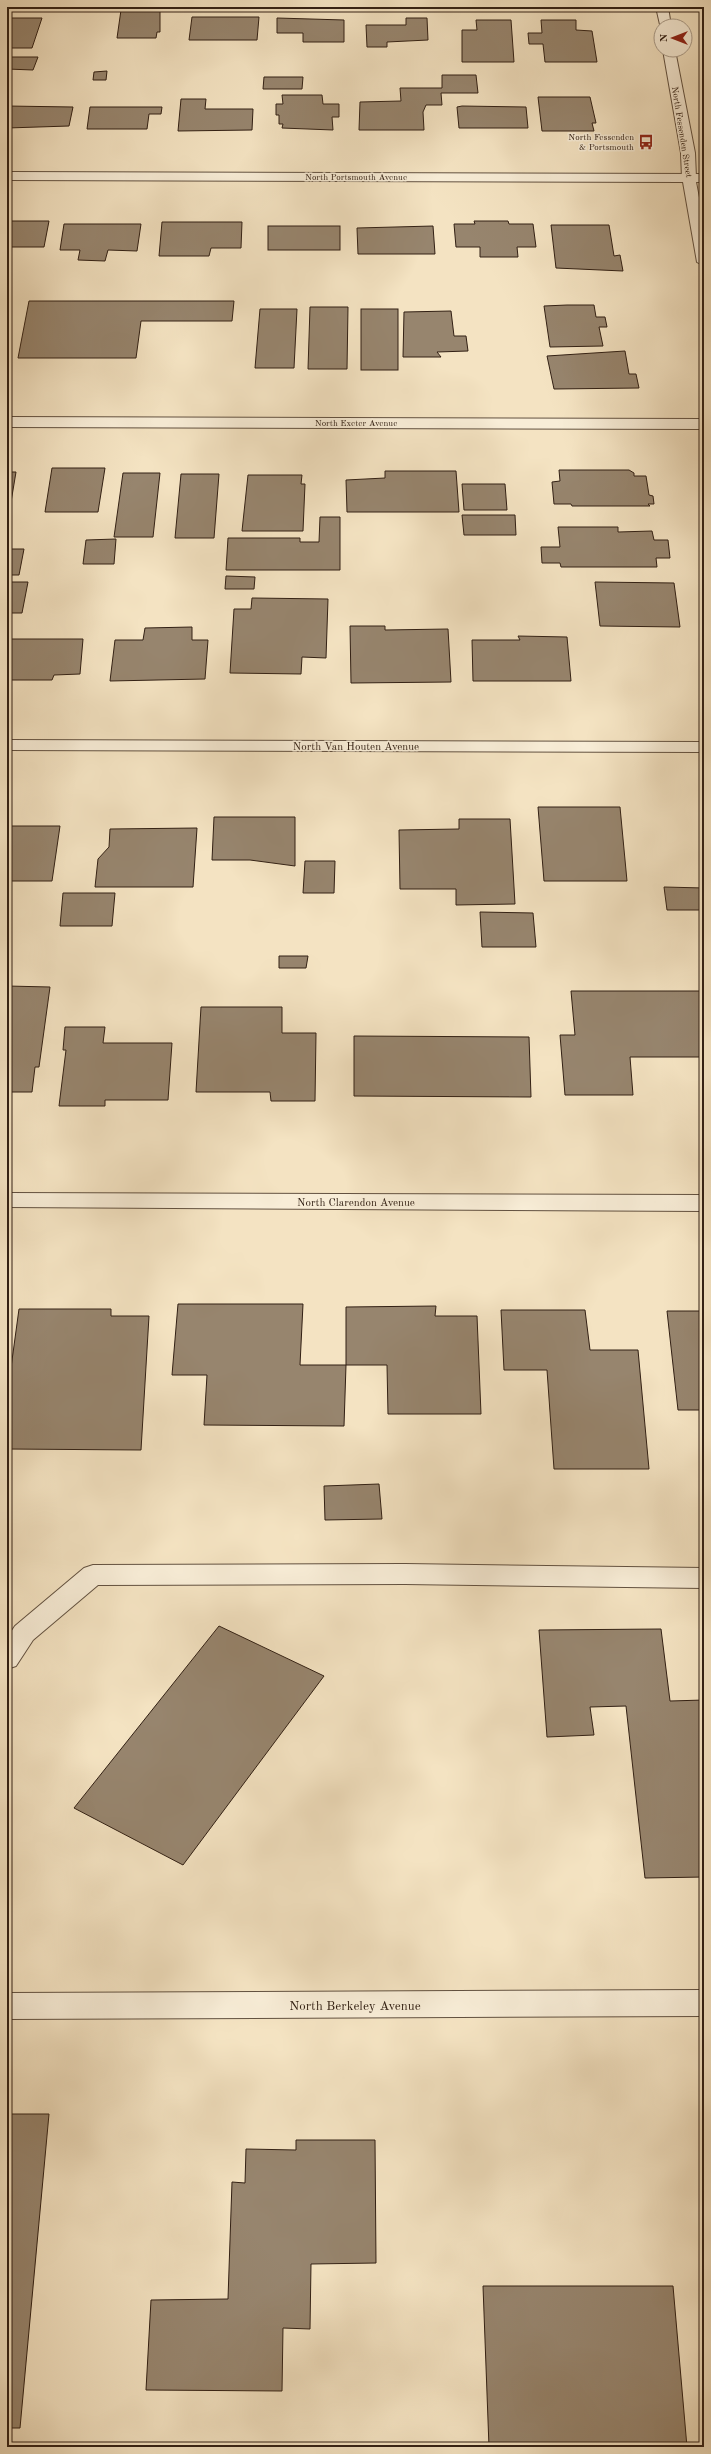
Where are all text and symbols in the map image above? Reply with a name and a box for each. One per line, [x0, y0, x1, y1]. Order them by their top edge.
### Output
north arrow [653, 18, 693, 58]
text: N [659, 33, 670, 42]
street label: North Fessenden Street [670, 86, 693, 178]
place label: North Fessenden & Portsmouth [568, 133, 634, 152]
bus stop icon: North Fessenden & Portsmouth [637, 133, 655, 151]
street label: North Portsmouth Avenue [305, 173, 407, 182]
street label: North Exeter Avenue [315, 419, 397, 428]
street label: North Van Houten Avenue [293, 742, 419, 753]
street label: North Clarendon Avenue [297, 1198, 415, 1209]
street label: North Berkeley Avenue [289, 2000, 421, 2013]

